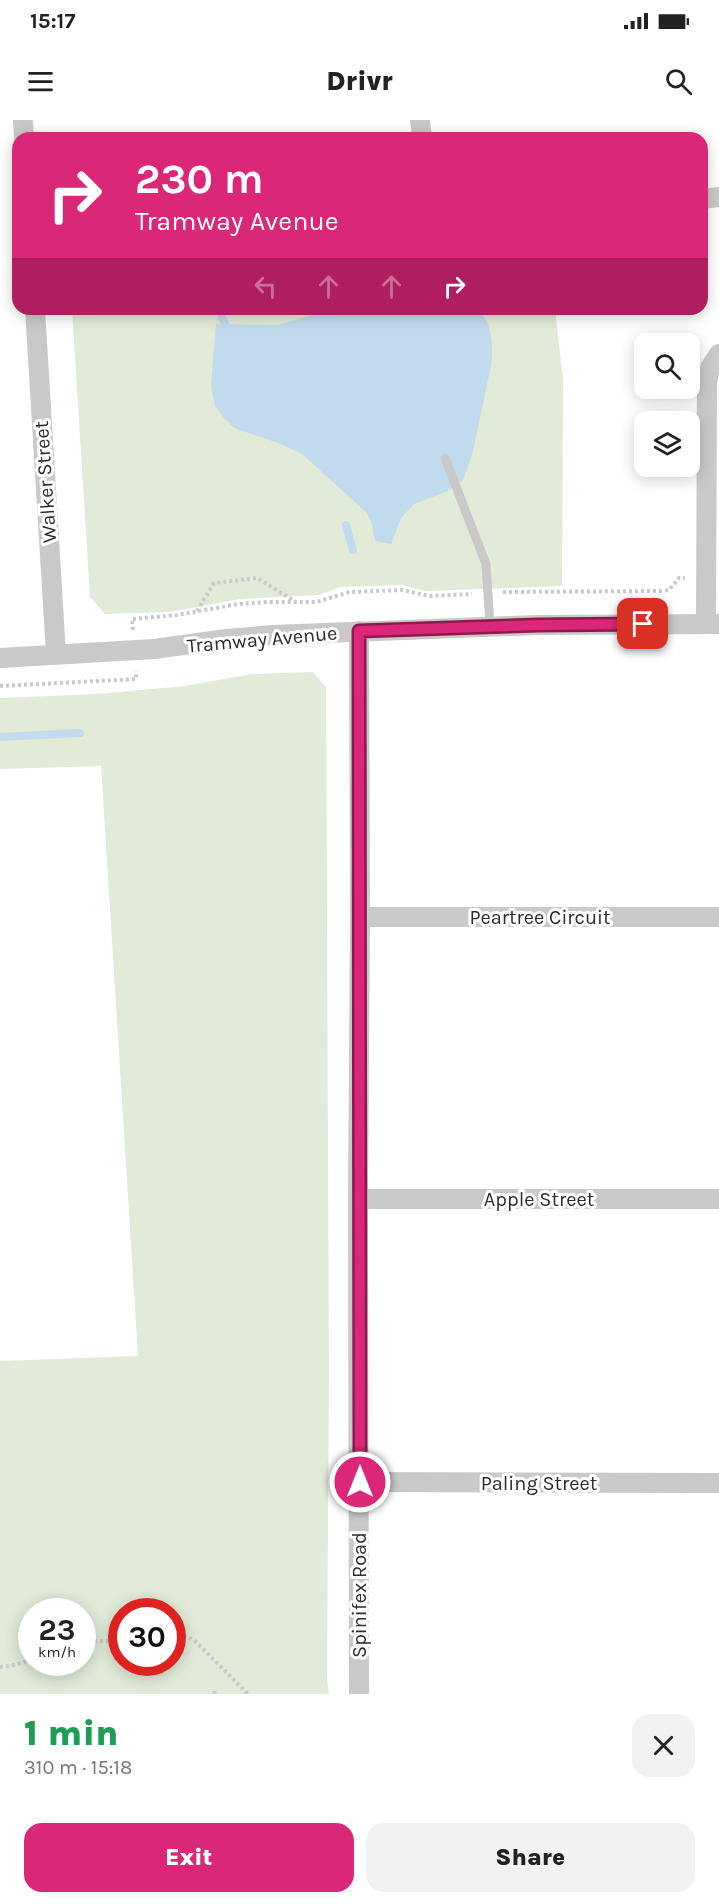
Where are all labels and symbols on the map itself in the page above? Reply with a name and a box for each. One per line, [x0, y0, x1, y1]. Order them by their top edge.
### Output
street label: Walker Street [30, 420, 61, 544]
pin [617, 598, 668, 649]
street label: Tramway Avenue [186, 621, 338, 658]
street label: Peartree Circuit [470, 906, 611, 929]
street label: Apple Street [484, 1188, 595, 1211]
position arrow [328, 1450, 392, 1514]
street label: Paling Street [481, 1472, 598, 1495]
street label: Spinifex Road [348, 1532, 371, 1658]
speed limit sign: 30 [108, 1598, 186, 1676]

